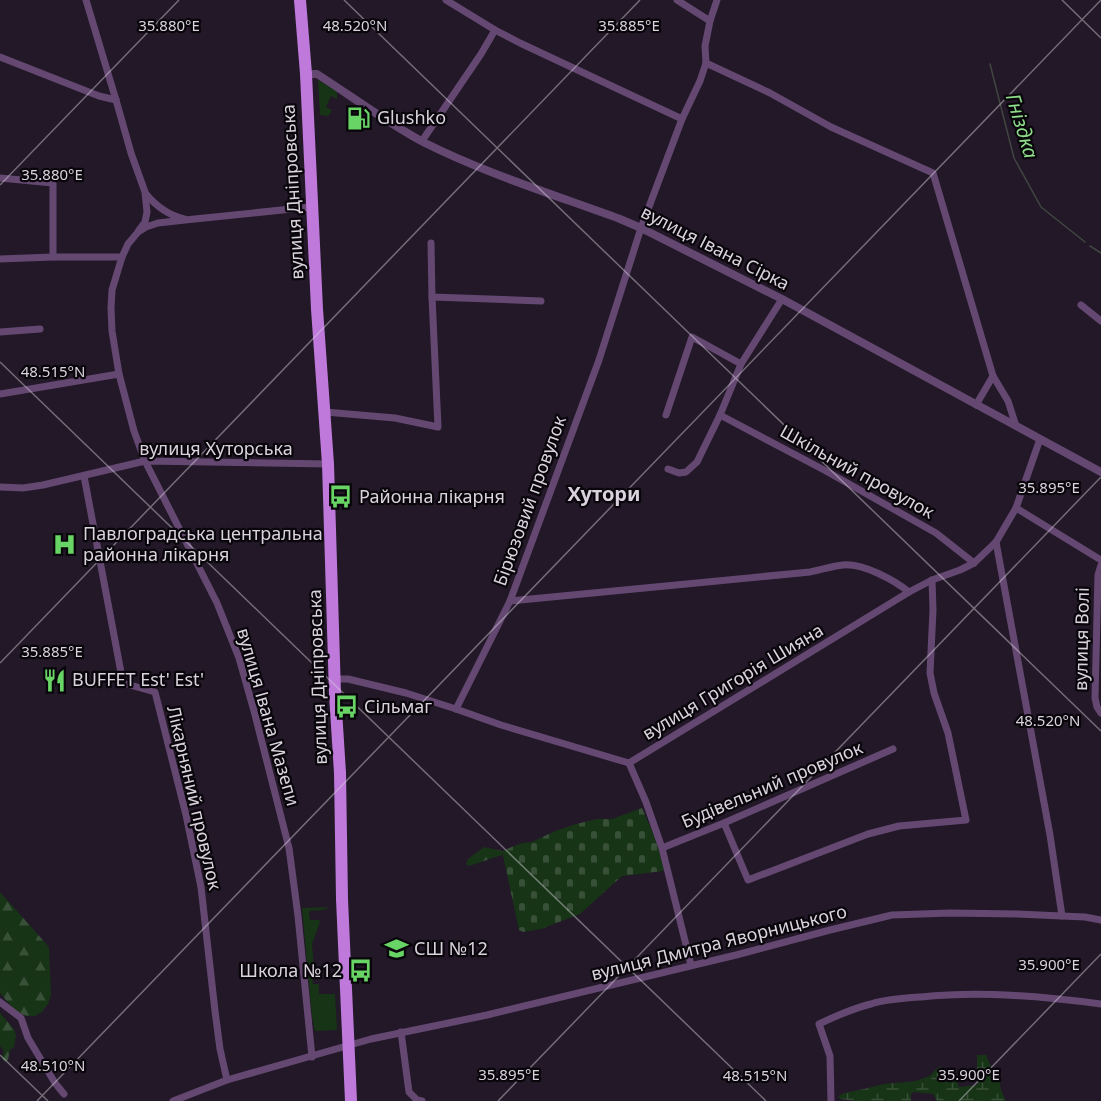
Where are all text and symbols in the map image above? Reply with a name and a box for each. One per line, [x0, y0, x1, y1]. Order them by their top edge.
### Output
text: 35.880°E [138, 15, 200, 35]
text: 48.520°N [323, 15, 387, 35]
text: 35.885°E [598, 15, 660, 35]
water label: Гніздка [1000, 90, 1045, 162]
street label: вулиця Дніпровська [275, 104, 309, 280]
fuel station icon: Glushko [346, 105, 372, 131]
place label: Glushko [377, 105, 446, 129]
text: 35.880°E [21, 164, 83, 184]
street label: вулиця Івана Сірка [637, 199, 794, 295]
text: 48.515°N [21, 361, 85, 381]
street label: Бірюзовий провулок [487, 412, 571, 589]
street label: Шкільний провулок [776, 419, 939, 524]
street label: вулиця Хуторська [139, 436, 293, 460]
text: 35.895°E [1018, 477, 1080, 497]
district label: Хутори [567, 480, 641, 507]
bus stop icon: Районна лікарня [328, 484, 354, 510]
place label: Районна лікарня [359, 484, 505, 508]
place label: Павлоградська центральна районна лікарня [83, 521, 323, 566]
hospital icon: Павлоградська центральна районна лікарня [52, 531, 78, 557]
street label: вулиця Волі [1068, 587, 1094, 691]
street label: вулиця Дніпровська [302, 589, 332, 765]
street label: вулиця Григорія Шияна [638, 618, 827, 745]
street label: вулиця Івана Мазепи [232, 625, 306, 809]
text: 35.885°E [21, 641, 83, 661]
restaurant icon: BUFFET Est' Est' [41, 667, 67, 693]
place label: BUFFET Est' Est' [72, 667, 204, 691]
bus stop icon: Сільмаг [333, 694, 359, 720]
place label: Сільмаг [364, 694, 432, 718]
street label: Лікарняний провулок [162, 703, 228, 893]
text: 48.520°N [1016, 710, 1080, 730]
street label: Будівельний провулок [677, 735, 866, 833]
street label: вулиця Дмитра Яворницького [588, 899, 849, 985]
school or university icon: СШ №12 [383, 936, 409, 962]
place label: СШ №12 [414, 936, 488, 960]
text: 35.900°E [1018, 954, 1080, 974]
place label: Школа №12 [239, 958, 342, 982]
bus stop icon: Школа №12 [347, 958, 373, 984]
text: 48.510°N [21, 1055, 85, 1075]
text: 35.895°E [478, 1064, 540, 1084]
text: 35.900°E [938, 1064, 1000, 1084]
text: 48.515°N [723, 1065, 787, 1085]

